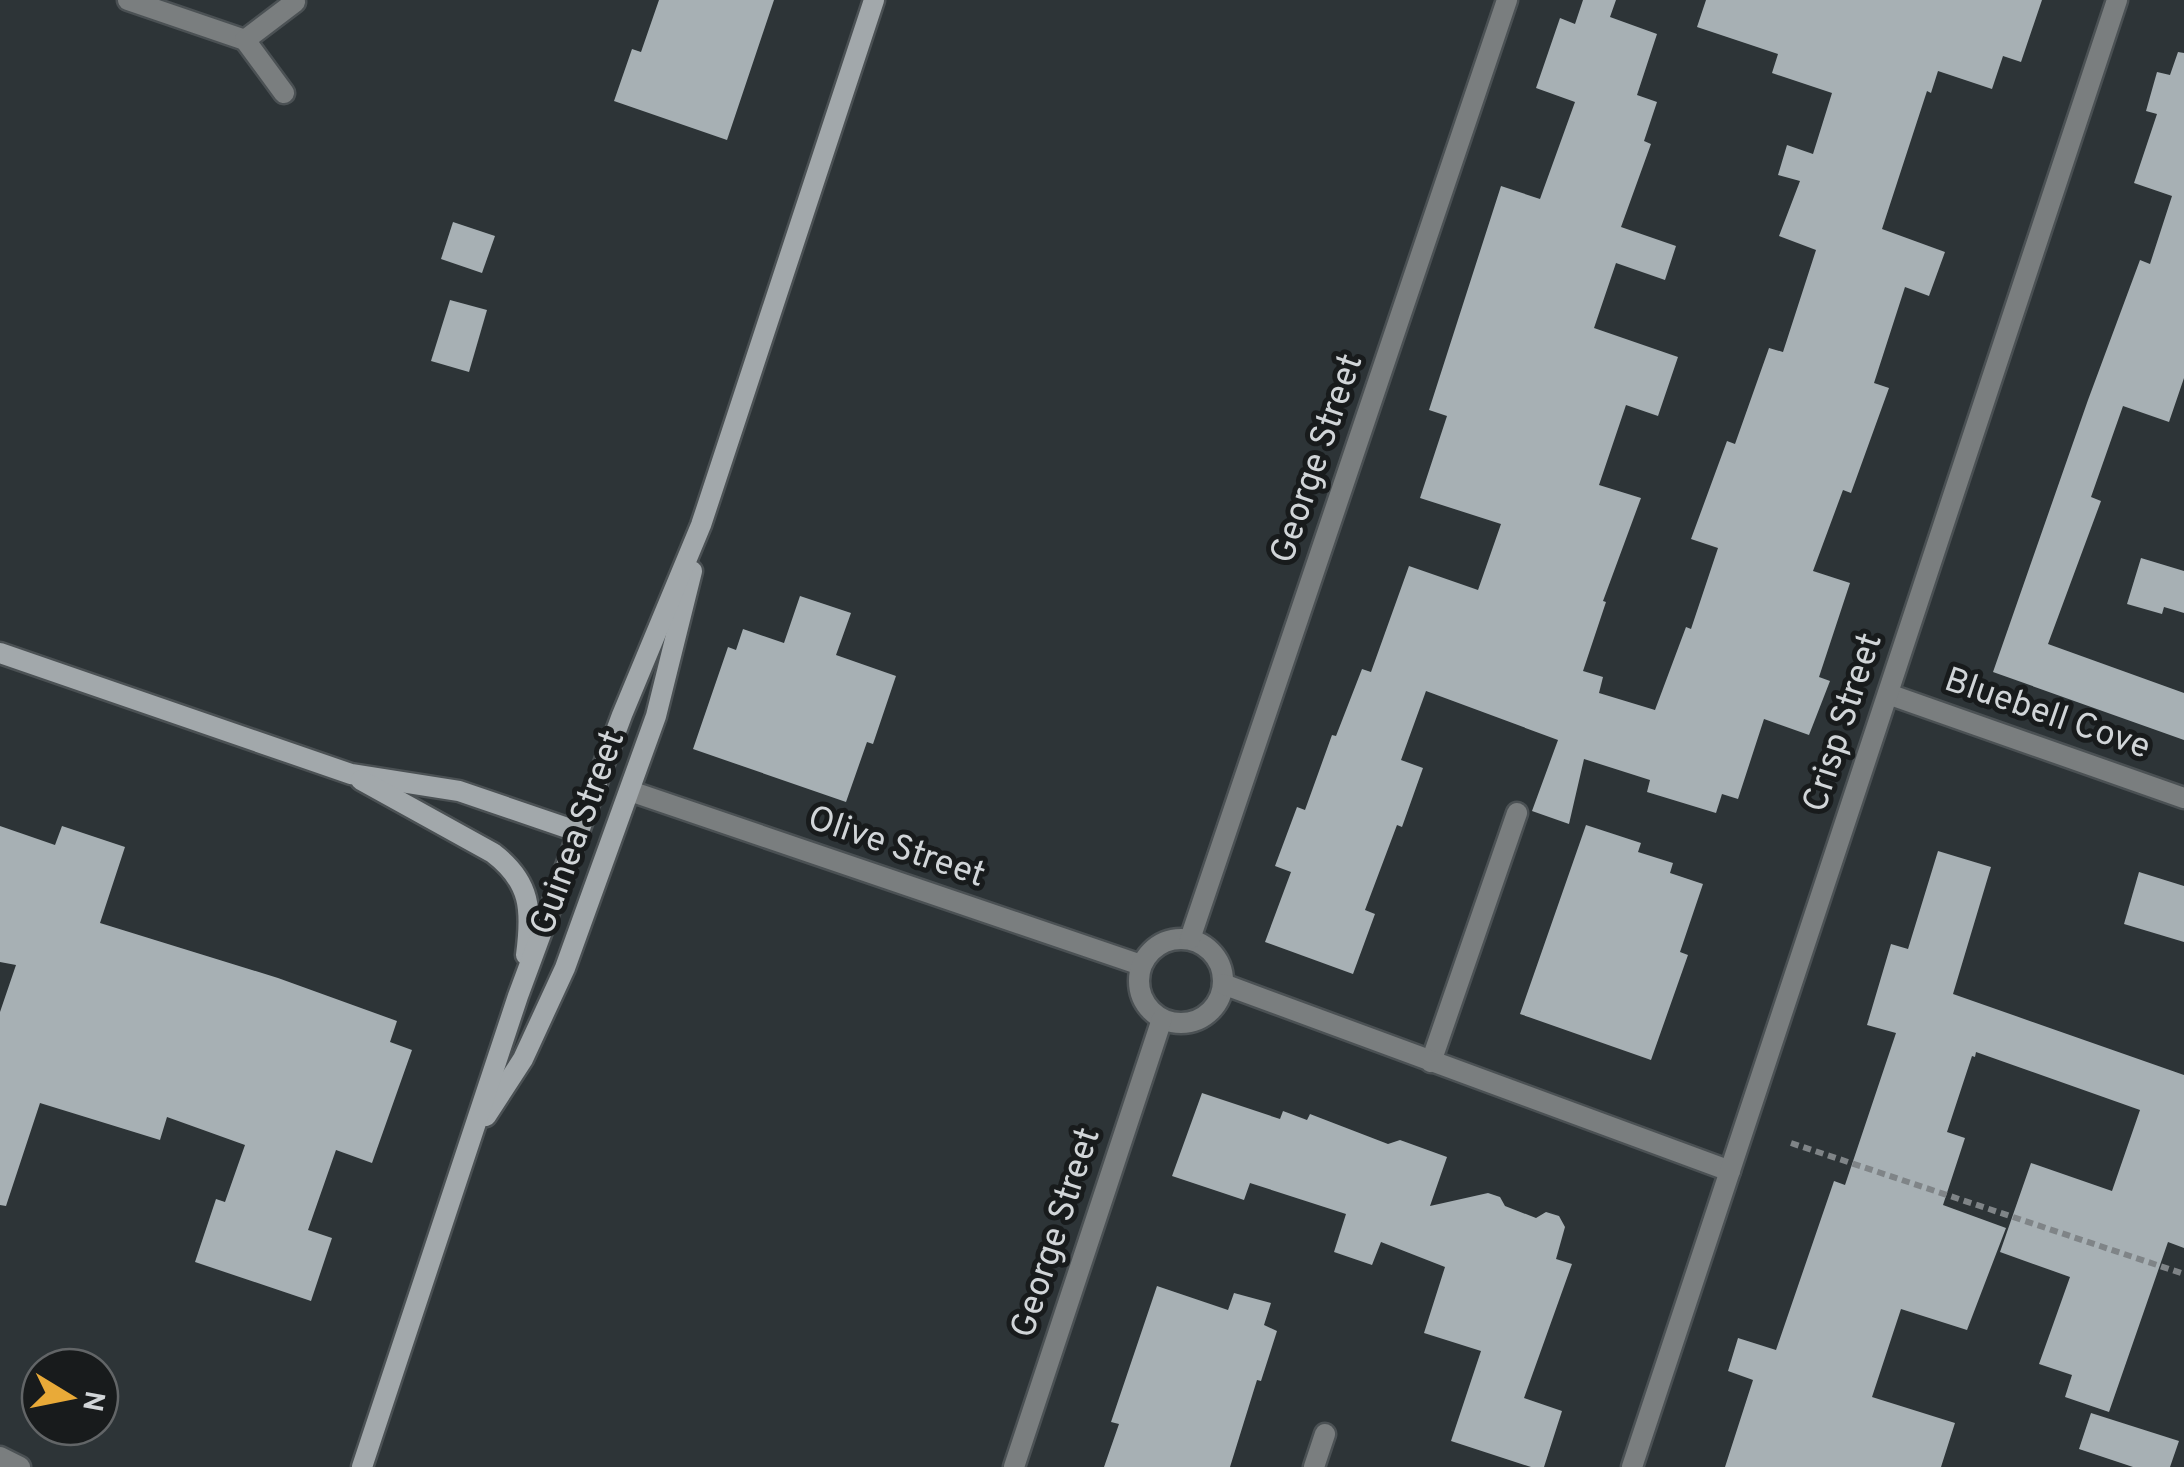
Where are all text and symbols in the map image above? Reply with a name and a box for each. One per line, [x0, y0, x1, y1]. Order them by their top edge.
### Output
street label: George Street [1262, 349, 1374, 569]
street label: Crisp Street [1794, 628, 1894, 818]
street label: Bluebell Cove [1938, 659, 2156, 771]
street label: Guinea Street [522, 725, 636, 941]
street label: Olive Street [801, 797, 991, 899]
street label: George Street [1002, 1122, 1112, 1344]
north arrow [20, 1347, 120, 1447]
text: N [72, 1388, 111, 1414]

